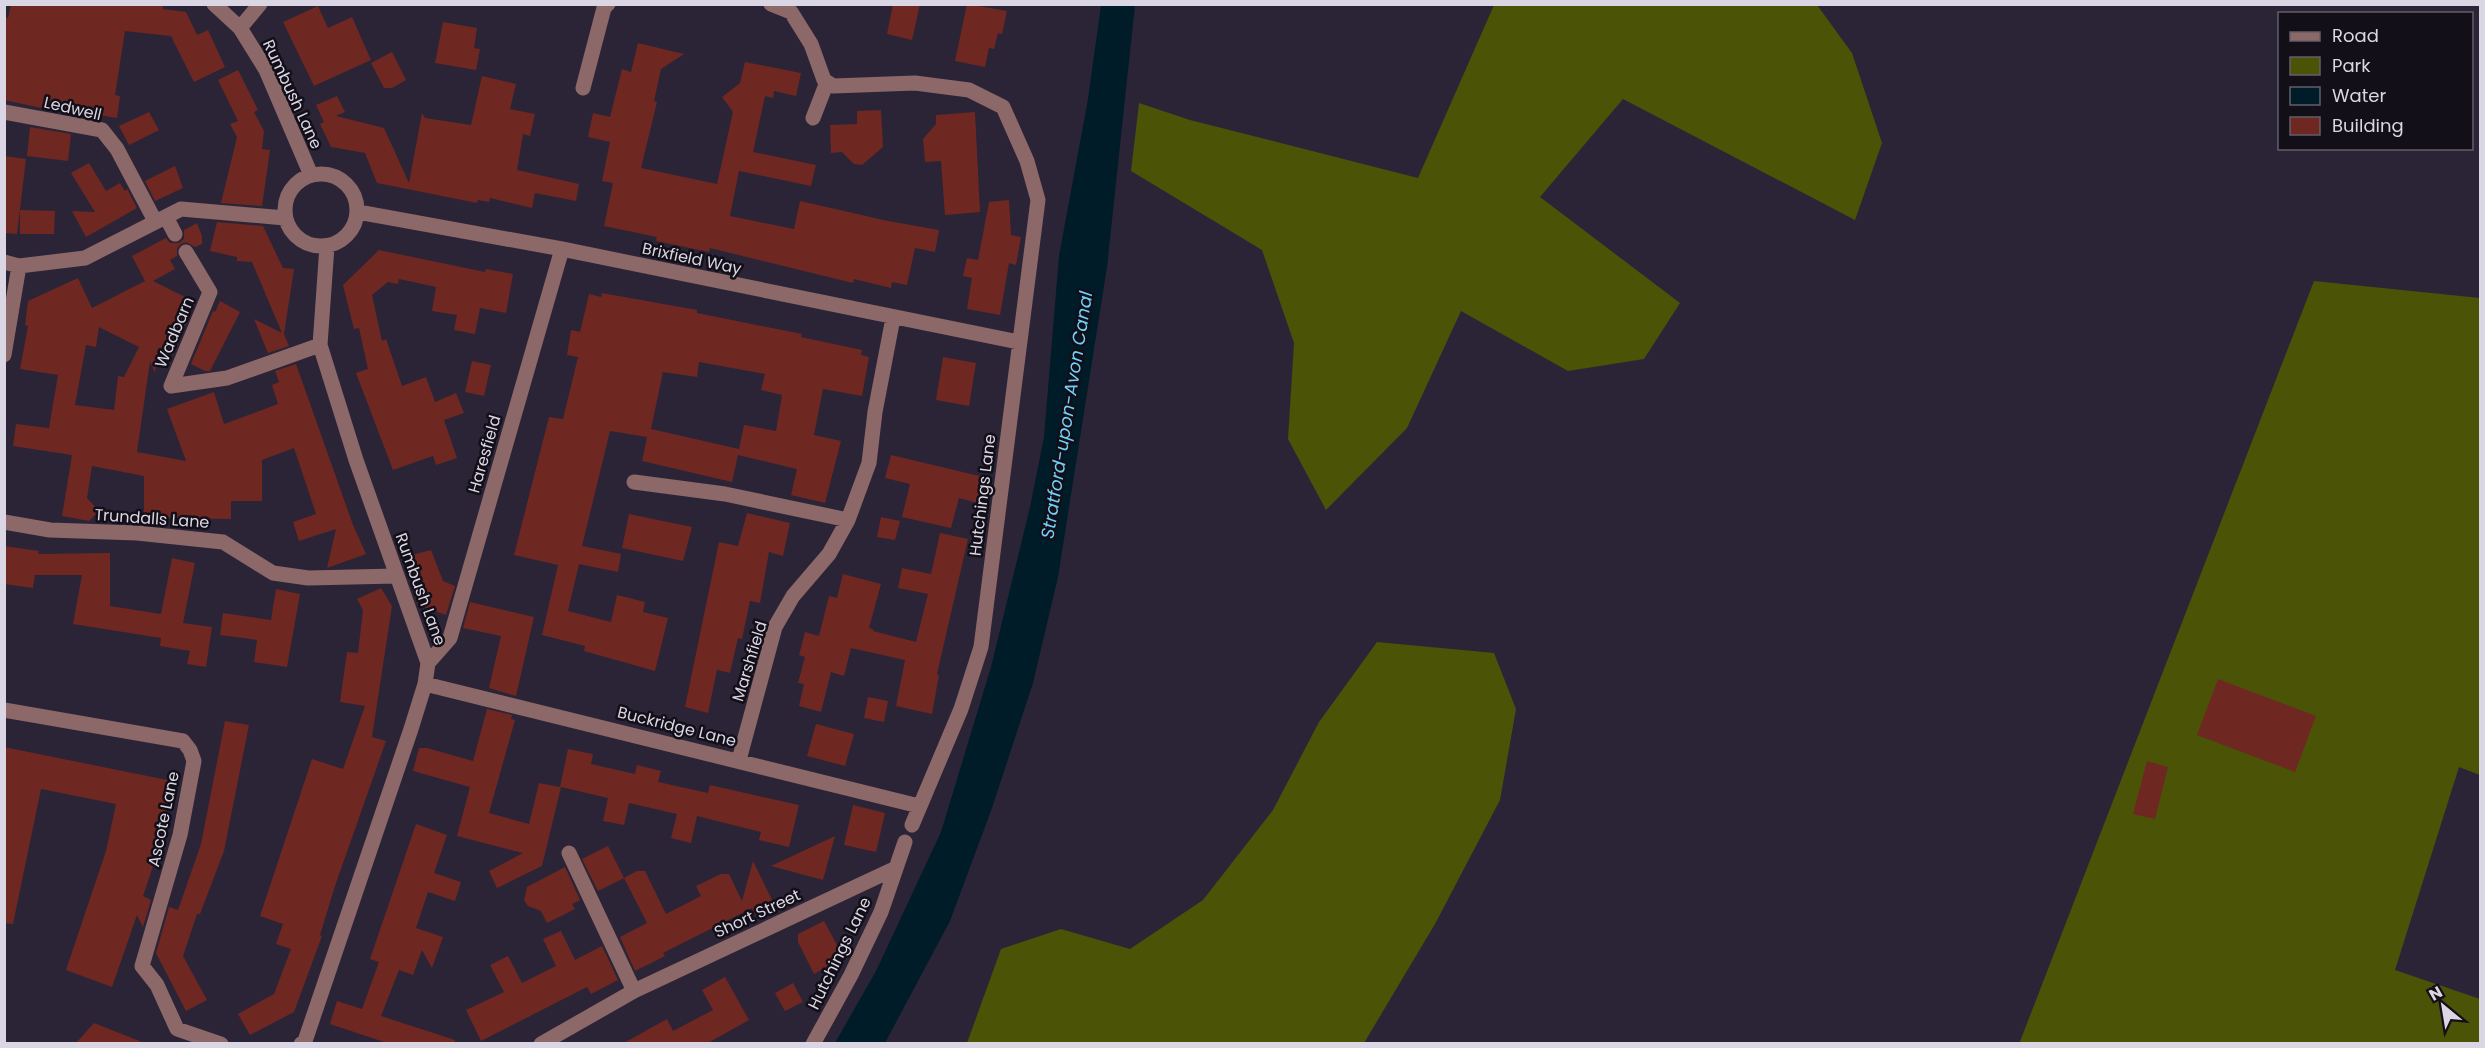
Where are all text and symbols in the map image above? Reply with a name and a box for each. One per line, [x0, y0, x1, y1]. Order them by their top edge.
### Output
legend [2278, 12, 2473, 150]
text: Road [2332, 23, 2379, 48]
street label: Rumbush Lane [257, 36, 328, 153]
text: Park [2332, 53, 2371, 78]
text: Water [2332, 83, 2386, 108]
street label: Ledwell [42, 91, 104, 126]
text: Building [2332, 113, 2404, 138]
street label: Brixfield Way [640, 237, 744, 280]
water label: Stratford-upon-Avon Canal [1035, 289, 1099, 540]
street label: Wadbarn [149, 293, 200, 371]
street label: Haresfield [462, 413, 507, 496]
street label: Hutchings Lane [964, 433, 1001, 557]
street label: Trundalls Lane [94, 503, 210, 534]
street label: Rumbush Lane [389, 530, 452, 649]
street label: Marshfield [726, 618, 773, 704]
street label: Buckridge Lane [615, 701, 739, 752]
street label: Ascote Lane [142, 769, 185, 869]
street label: Short Street [710, 883, 804, 943]
street label: Hutchings Lane [802, 893, 877, 1013]
north arrow [2413, 976, 2473, 1036]
text: N [2425, 980, 2447, 1006]

